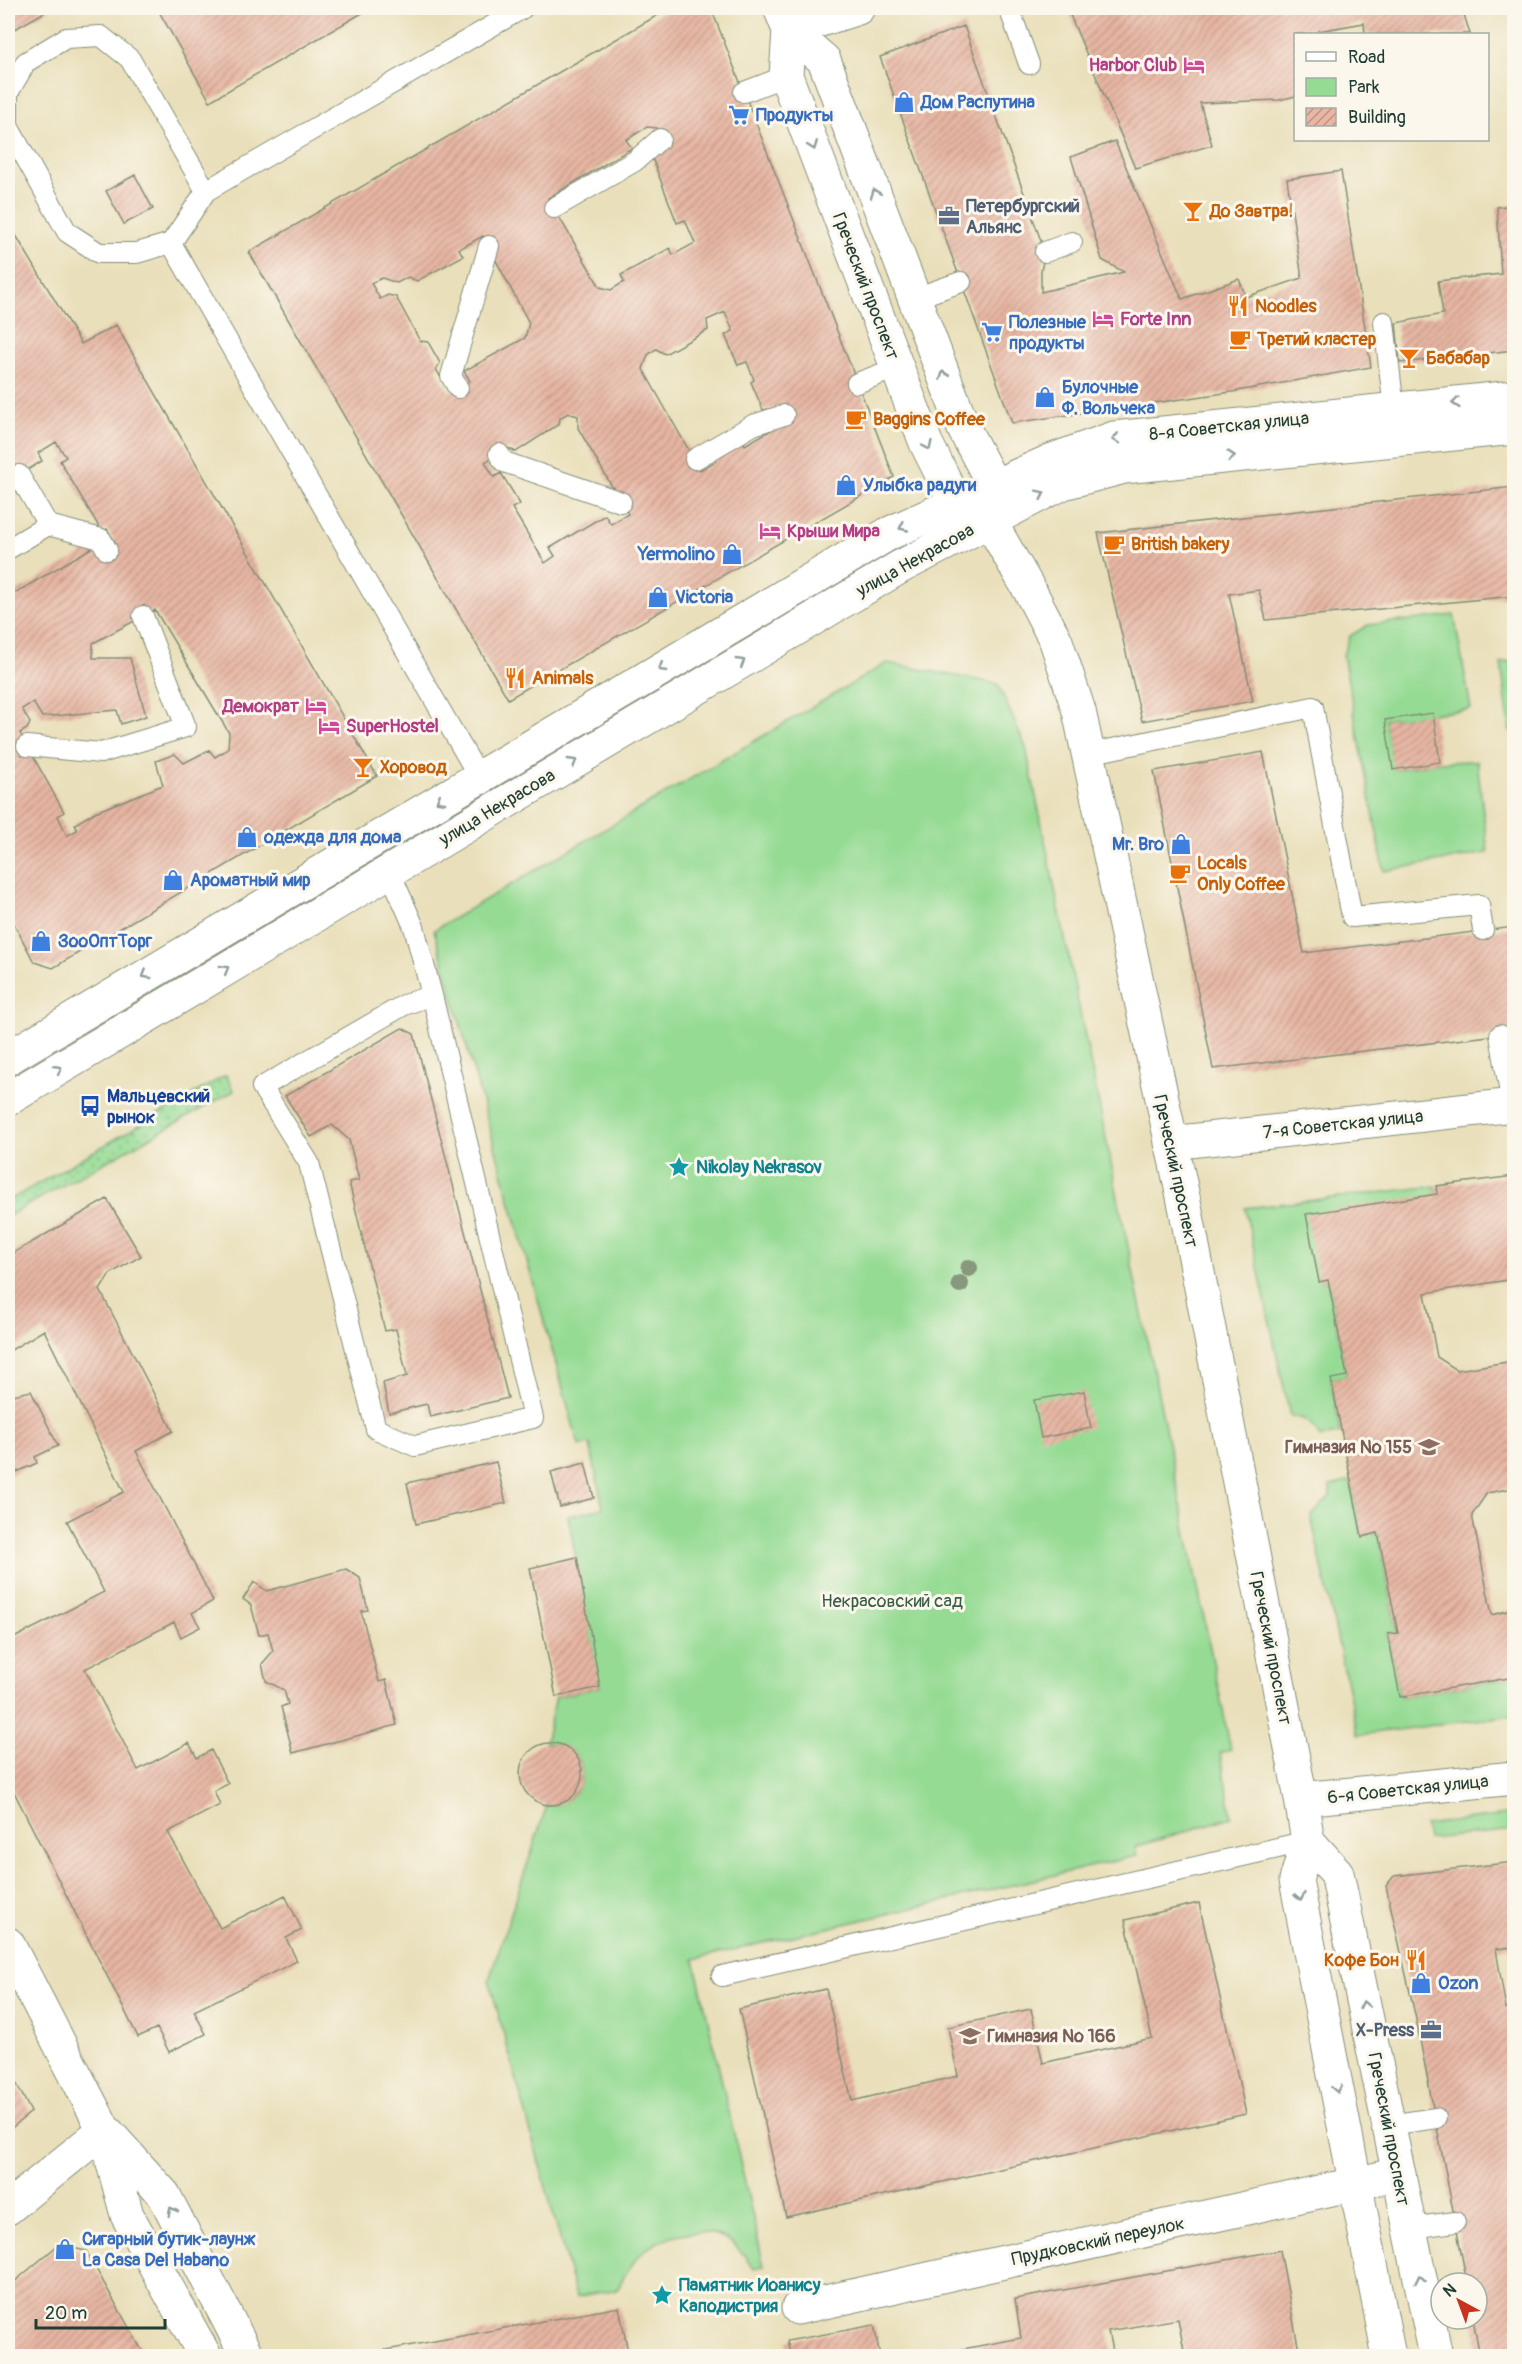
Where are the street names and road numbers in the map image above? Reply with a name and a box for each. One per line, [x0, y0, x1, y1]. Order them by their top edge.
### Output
street label: Греческий проспект [827, 209, 904, 363]
street label: 8-я Советская улица [1148, 407, 1310, 446]
street label: улица Некрасова [851, 519, 978, 603]
street label: улица Некрасова [434, 764, 559, 852]
street label: Греческий проспект [1148, 1093, 1203, 1250]
street label: 7-я Советская улица [1262, 1105, 1424, 1144]
street label: Греческий проспект [1244, 1569, 1297, 1727]
street label: 6-я Советская улица [1326, 1770, 1490, 1809]
street label: Греческий проспект [1362, 2050, 1415, 2208]
street label: Прудковский переулок [1010, 2212, 1187, 2271]

